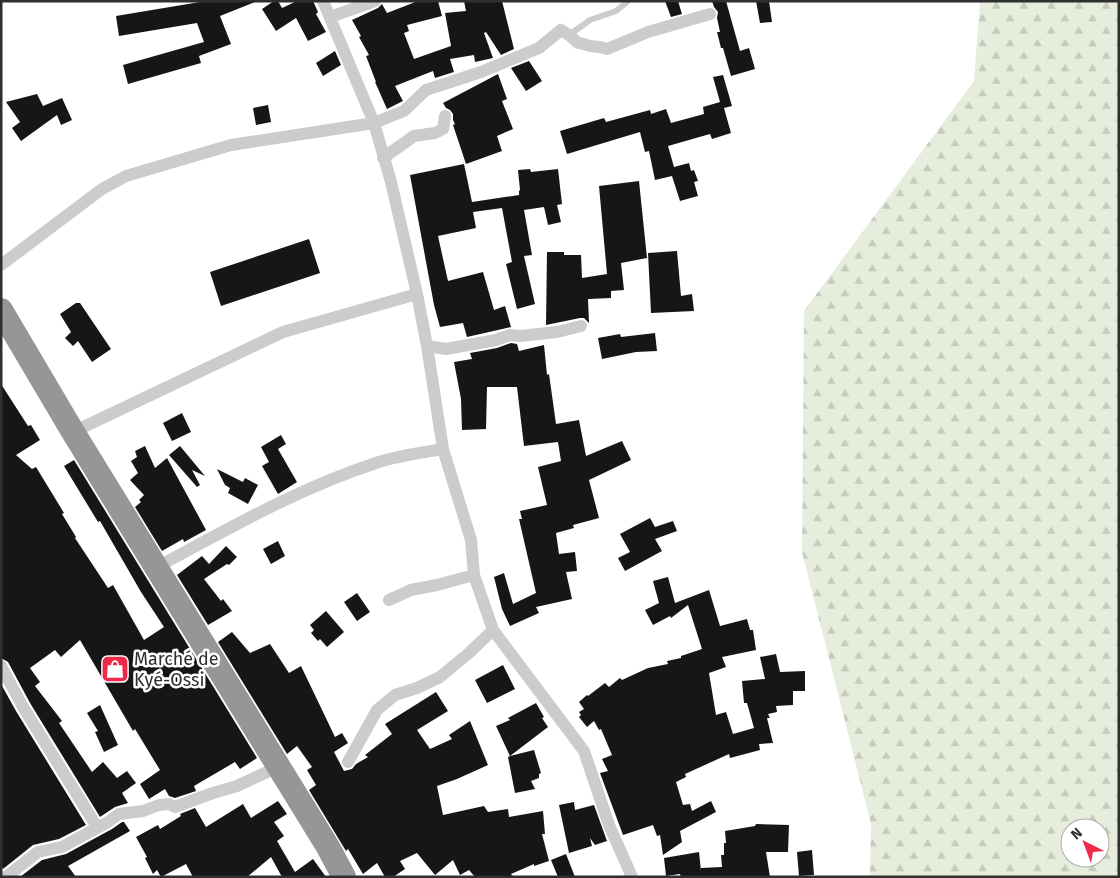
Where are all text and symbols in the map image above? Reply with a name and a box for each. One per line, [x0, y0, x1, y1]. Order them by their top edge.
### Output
place label: Marché de Kyé-Ossi [134, 648, 219, 691]
shop icon: Marché de Kyé-Ossi [100, 654, 130, 684]
north arrow [1060, 818, 1110, 868]
text: N [1067, 824, 1086, 843]

